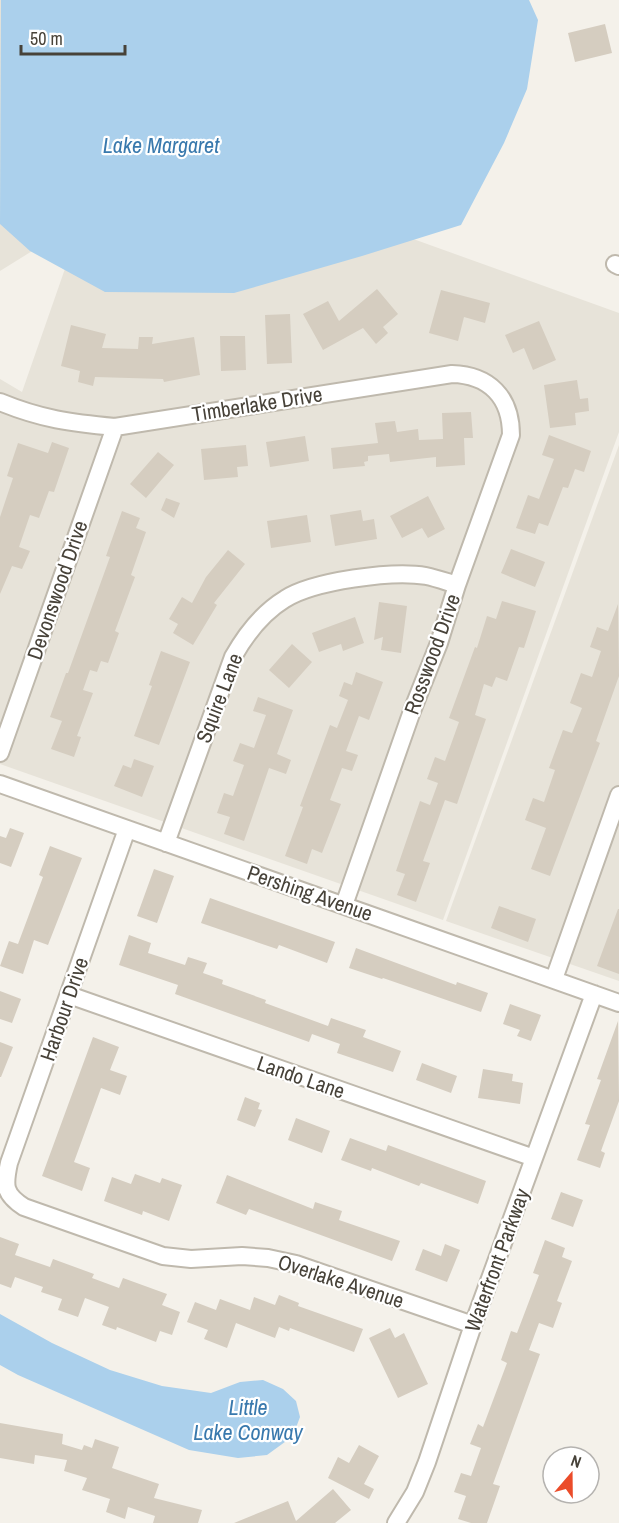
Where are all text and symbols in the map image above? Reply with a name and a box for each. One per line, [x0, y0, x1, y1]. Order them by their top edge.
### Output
scale bar [21, 18, 124, 56]
text: 50 m [30, 26, 63, 51]
water label: Lake Margaret [103, 130, 220, 160]
street label: Timberlake Drive [190, 379, 324, 429]
street label: Devonswood Drive [20, 517, 94, 663]
street label: Rosswood Drive [397, 590, 467, 718]
street label: Squire Lane [189, 649, 249, 747]
street label: Pershing Avenue [243, 858, 377, 928]
street label: Harbour Drive [33, 953, 95, 1065]
street label: Lando Lane [253, 1048, 349, 1106]
street label: Waterfront Parkway [458, 1184, 537, 1336]
street label: Overlake Avenue [274, 1247, 408, 1315]
water label: Little Lake Conway [193, 1392, 304, 1447]
north arrow [541, 1445, 601, 1505]
text: N [568, 1449, 584, 1473]

